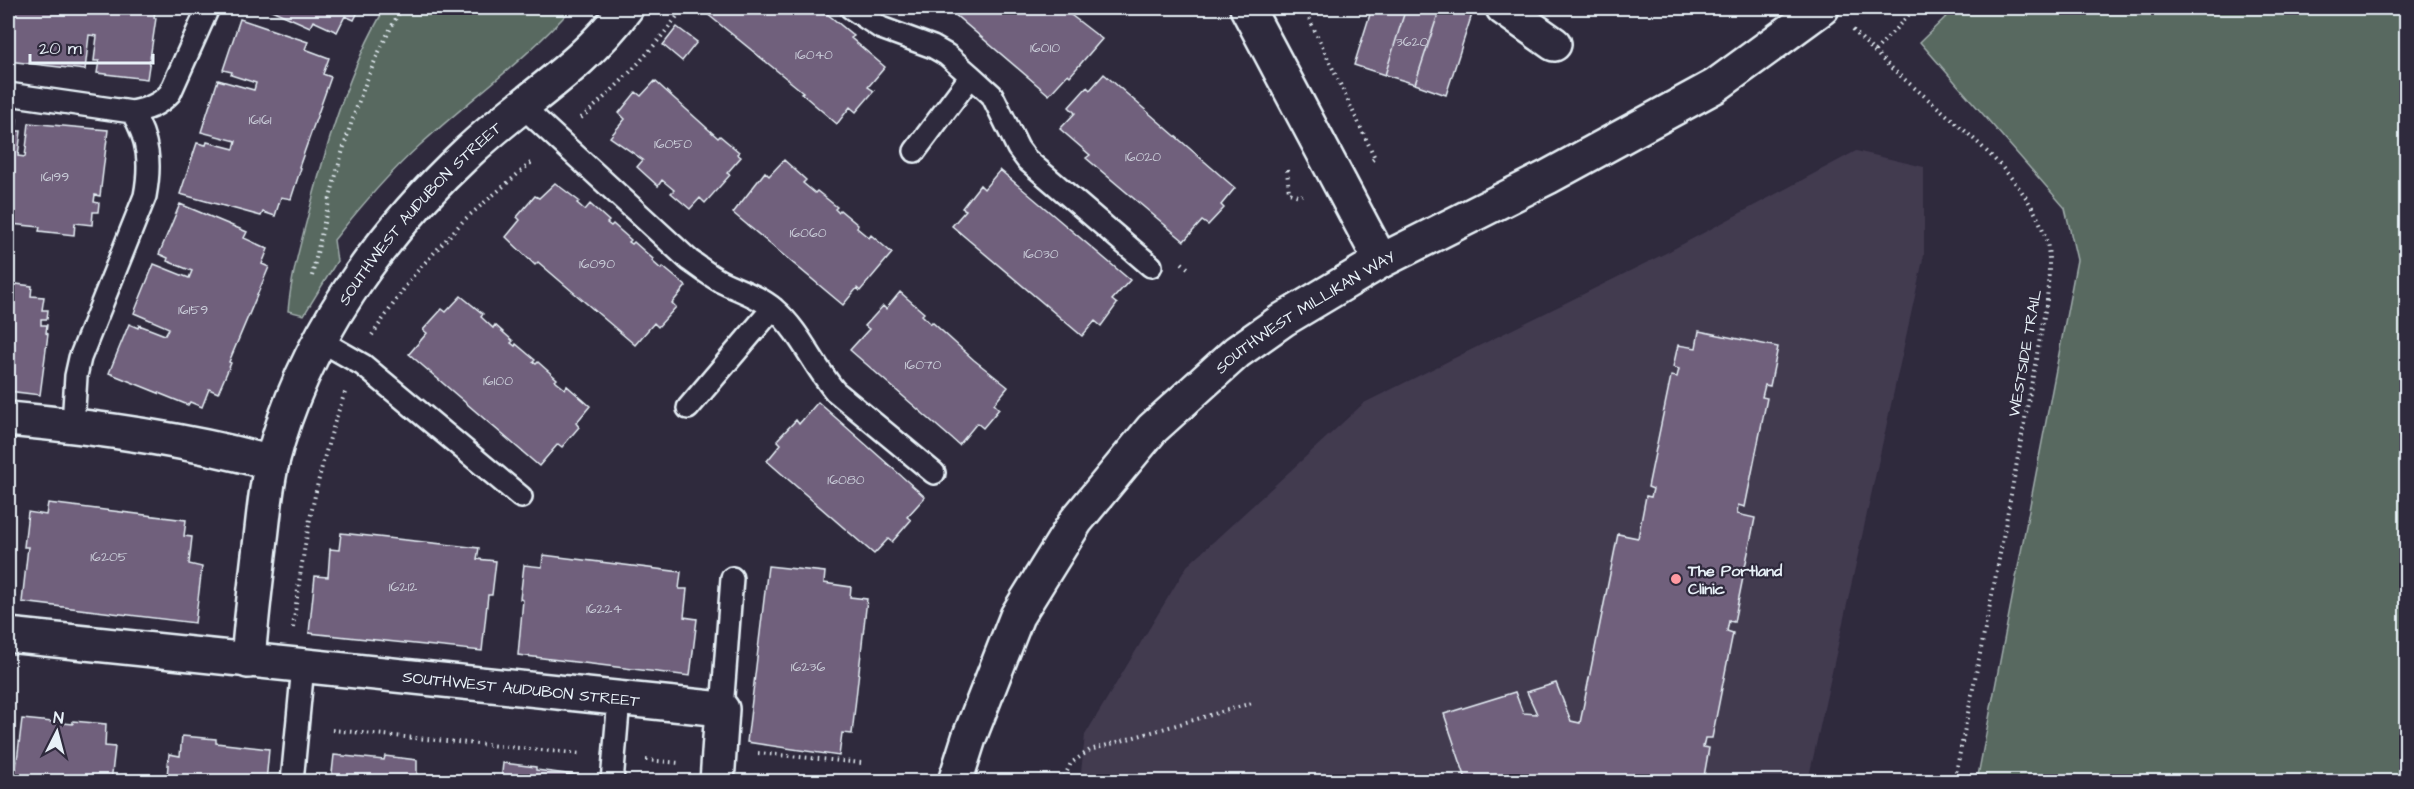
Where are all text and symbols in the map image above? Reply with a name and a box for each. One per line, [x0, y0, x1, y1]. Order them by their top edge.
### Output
scale bar [30, 27, 153, 65]
house number: 3620 [1396, 32, 1429, 52]
text: 20 m [39, 36, 82, 61]
house number: 16010 [1030, 38, 1060, 58]
house number: 16040 [795, 45, 833, 65]
house number: 16161 [249, 110, 272, 130]
street label: SOUTHWEST AUDUBON STREET [333, 117, 507, 310]
house number: 16050 [654, 134, 692, 154]
house number: 16020 [1125, 147, 1161, 167]
house number: 16199 [41, 167, 69, 187]
house number: 16060 [789, 223, 827, 243]
house number: 16030 [1023, 244, 1059, 264]
street label: SOUTHWEST MILLIKAN WAY [1210, 246, 1399, 379]
house number: 16090 [579, 254, 615, 274]
street label: WESTSIDE TRAIL [2003, 288, 2047, 419]
house number: 16159 [178, 300, 208, 320]
house number: 16070 [905, 355, 942, 375]
house number: 16100 [483, 371, 513, 391]
house number: 16080 [827, 470, 865, 490]
house number: 16205 [90, 547, 128, 567]
place label: The Portland Clinic [1687, 560, 1783, 600]
marker: The Portland Clinic [1669, 572, 1683, 586]
house number: 16212 [389, 577, 417, 597]
house number: 16224 [586, 599, 623, 619]
house number: 16236 [791, 657, 825, 677]
street label: SOUTHWEST AUDUBON STREET [401, 666, 641, 712]
north arrow [27, 702, 87, 762]
text: N [52, 707, 65, 730]

